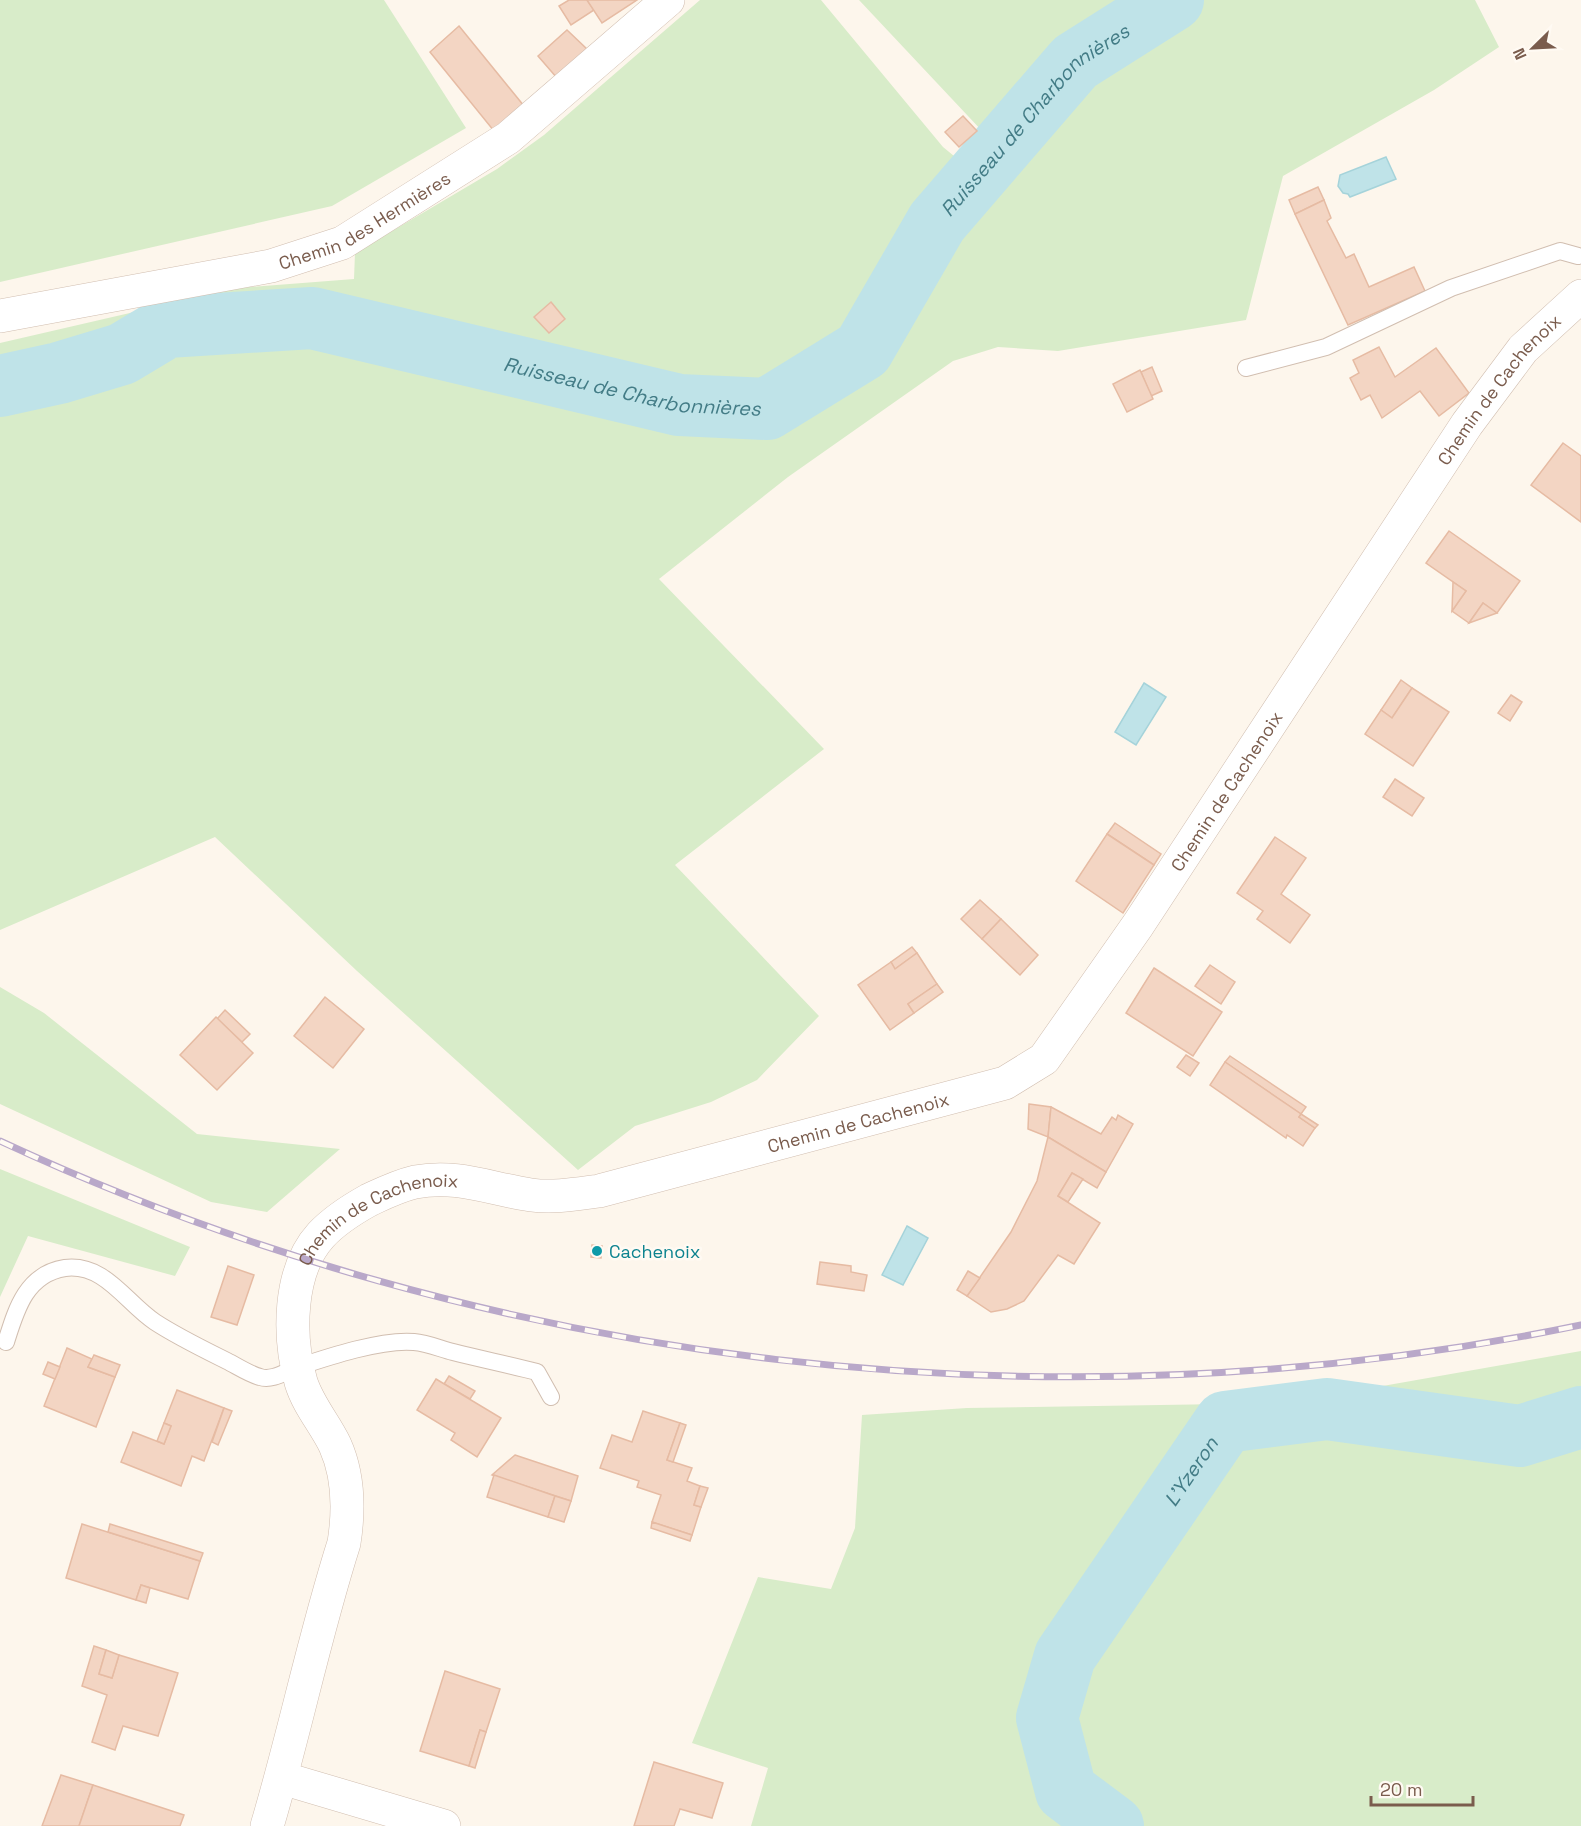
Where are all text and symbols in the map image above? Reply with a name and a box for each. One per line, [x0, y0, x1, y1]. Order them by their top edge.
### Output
water label: Ruisseau de Charbonnières [935, 17, 1135, 222]
north arrow [1503, 18, 1563, 78]
text: N [1508, 45, 1532, 63]
street label: Chemin des Hermières [276, 166, 454, 274]
street label: Chemin de Cachenoix [1432, 309, 1566, 469]
water label: Ruisseau de Charbonnières [501, 351, 763, 422]
street label: Chemin de Cachenoix [1165, 706, 1287, 875]
street label: Chemin de Cachenoix [765, 1087, 951, 1157]
street label: Chemin de Cachenoix [293, 1168, 459, 1269]
place label: Cachenoix [609, 1240, 700, 1263]
marker: Cachenoix [590, 1244, 604, 1258]
water label: L'Yzeron [1158, 1431, 1224, 1511]
scale bar [1371, 1769, 1473, 1807]
text: 20 m [1380, 1778, 1423, 1801]

